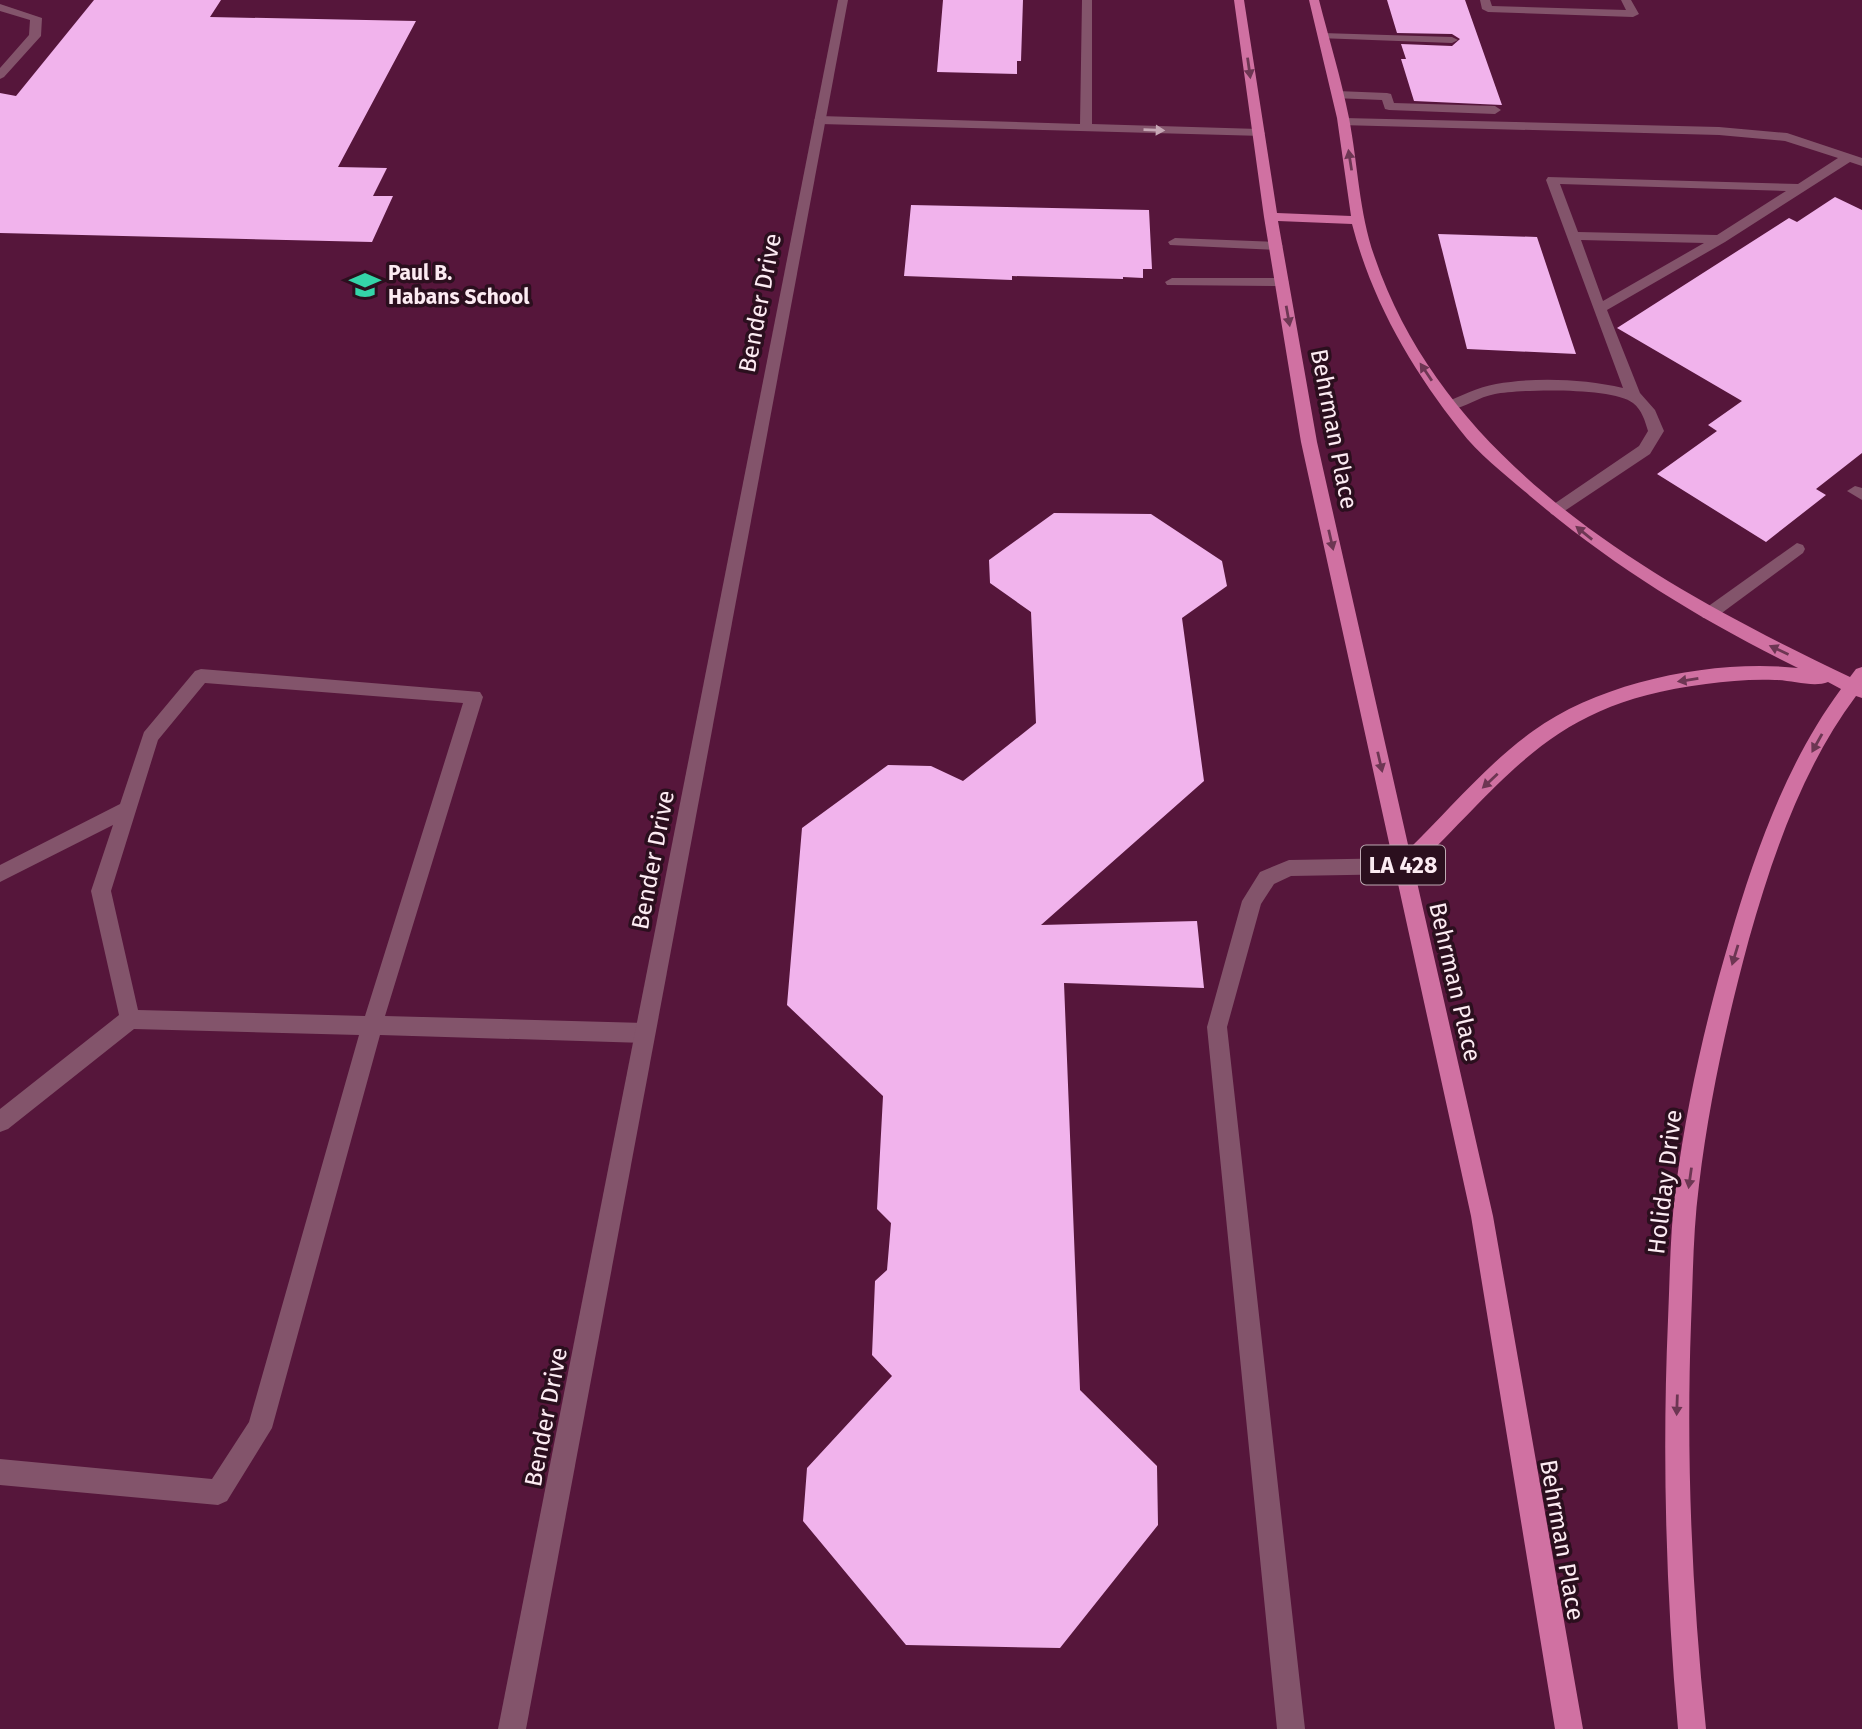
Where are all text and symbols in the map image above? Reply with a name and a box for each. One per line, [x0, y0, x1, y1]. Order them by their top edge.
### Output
one-way arrow [1244, 57, 1255, 79]
one-way arrow [1144, 125, 1166, 136]
one-way arrow [1344, 149, 1355, 171]
street label: Bender Drive [733, 231, 787, 375]
place label: Paul B. Habans School [388, 260, 530, 310]
school or university icon: Paul B. Habans School [348, 268, 382, 302]
one-way arrow [1283, 306, 1294, 328]
street label: Behrman Place [1305, 346, 1363, 512]
one-way arrow [1419, 363, 1433, 381]
one-way arrow [1576, 525, 1594, 540]
one-way arrow [1326, 529, 1337, 551]
one-way arrow [1769, 645, 1789, 656]
one-way arrow [1677, 675, 1699, 686]
one-way arrow [1811, 734, 1823, 753]
one-way arrow [1375, 751, 1386, 773]
one-way arrow [1482, 772, 1499, 788]
street label: Bender Drive [626, 788, 680, 932]
road number: LA 428 [1361, 846, 1445, 884]
street label: Behrman Place [1423, 900, 1487, 1064]
one-way arrow [1729, 945, 1739, 966]
street label: Holiday Drive [1642, 1108, 1688, 1256]
one-way arrow [1684, 1167, 1695, 1189]
street label: Bender Drive [519, 1345, 573, 1489]
one-way arrow [1671, 1394, 1683, 1416]
street label: Behrman Place [1534, 1457, 1590, 1623]

